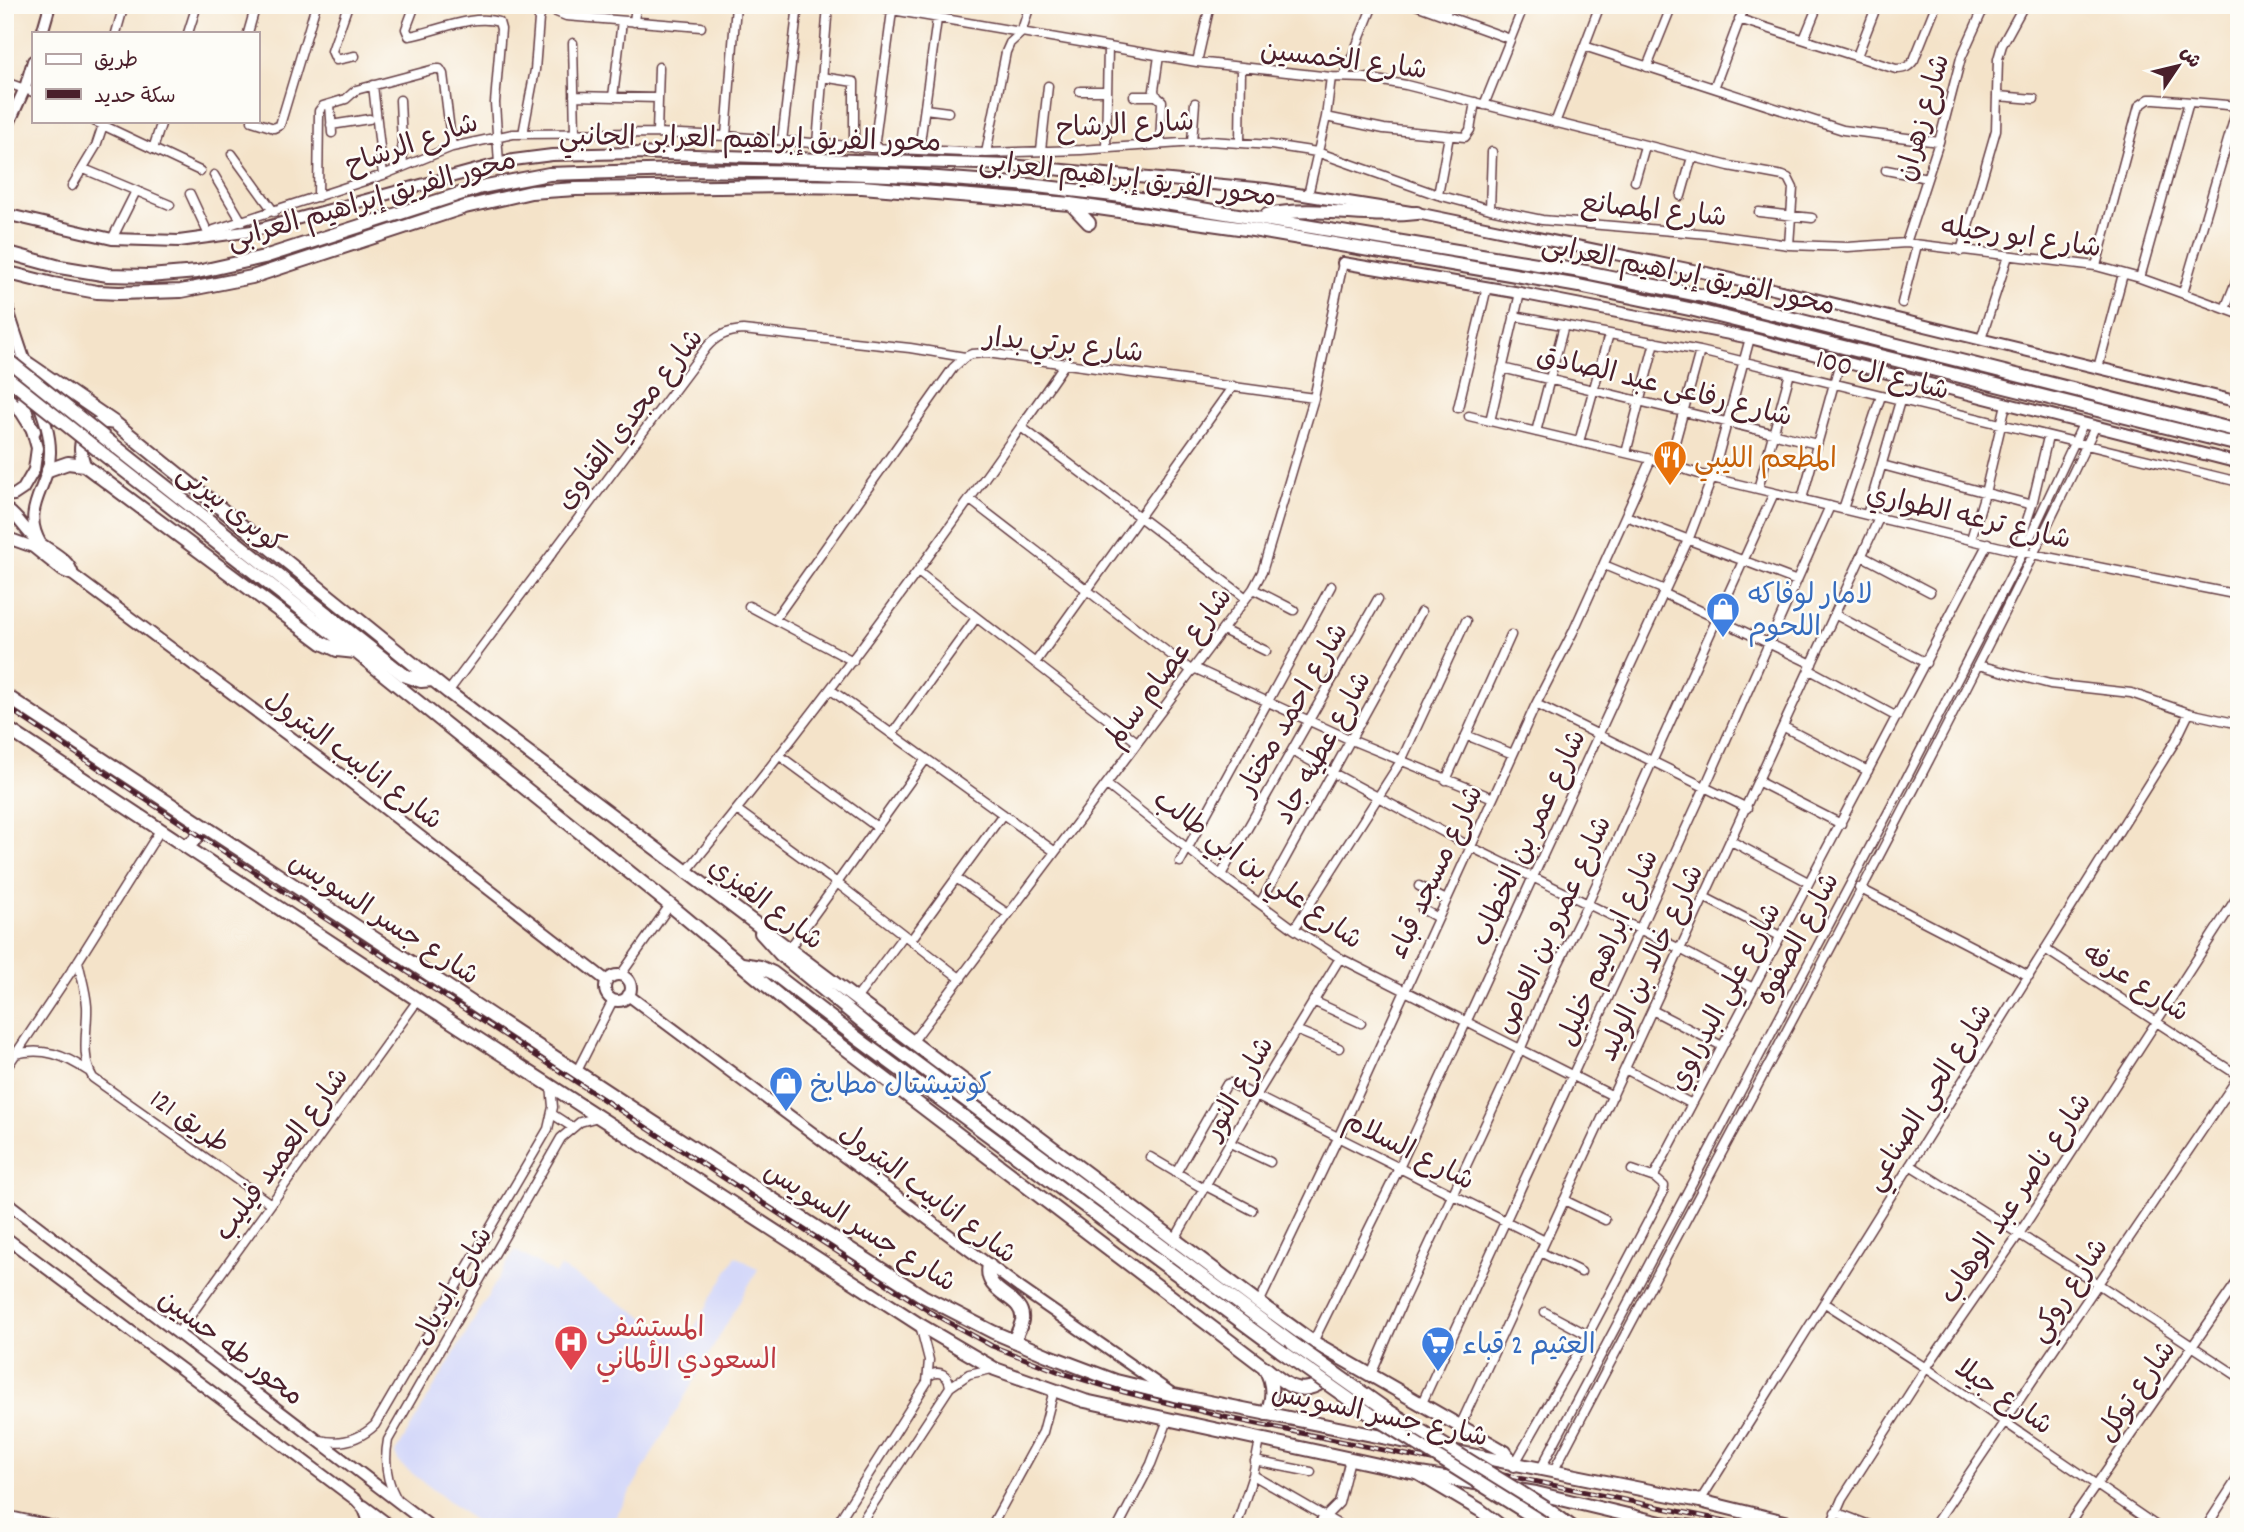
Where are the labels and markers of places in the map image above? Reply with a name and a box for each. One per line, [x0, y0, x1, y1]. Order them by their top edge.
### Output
restaurant icon: المطعم الليبي [1651, 438, 1689, 487]
place label: المطعم الليبي [1694, 442, 1837, 482]
place label: لامار لوفاكه اللحوم [1748, 578, 1872, 650]
shop icon: لامار لوفاكه اللحوم [1704, 590, 1742, 639]
shop icon: كونتيشتال مطابخ [767, 1064, 805, 1113]
place label: كونتيشتال مطابخ [810, 1068, 992, 1108]
place label: المستشفى السعودي الألماني [596, 1311, 777, 1383]
hospital icon: المستشفى السعودي الألماني [552, 1323, 590, 1372]
supermarket icon: العثيم 2 قباء [1419, 1324, 1457, 1373]
place label: العثيم 2 قباء [1462, 1328, 1596, 1368]

